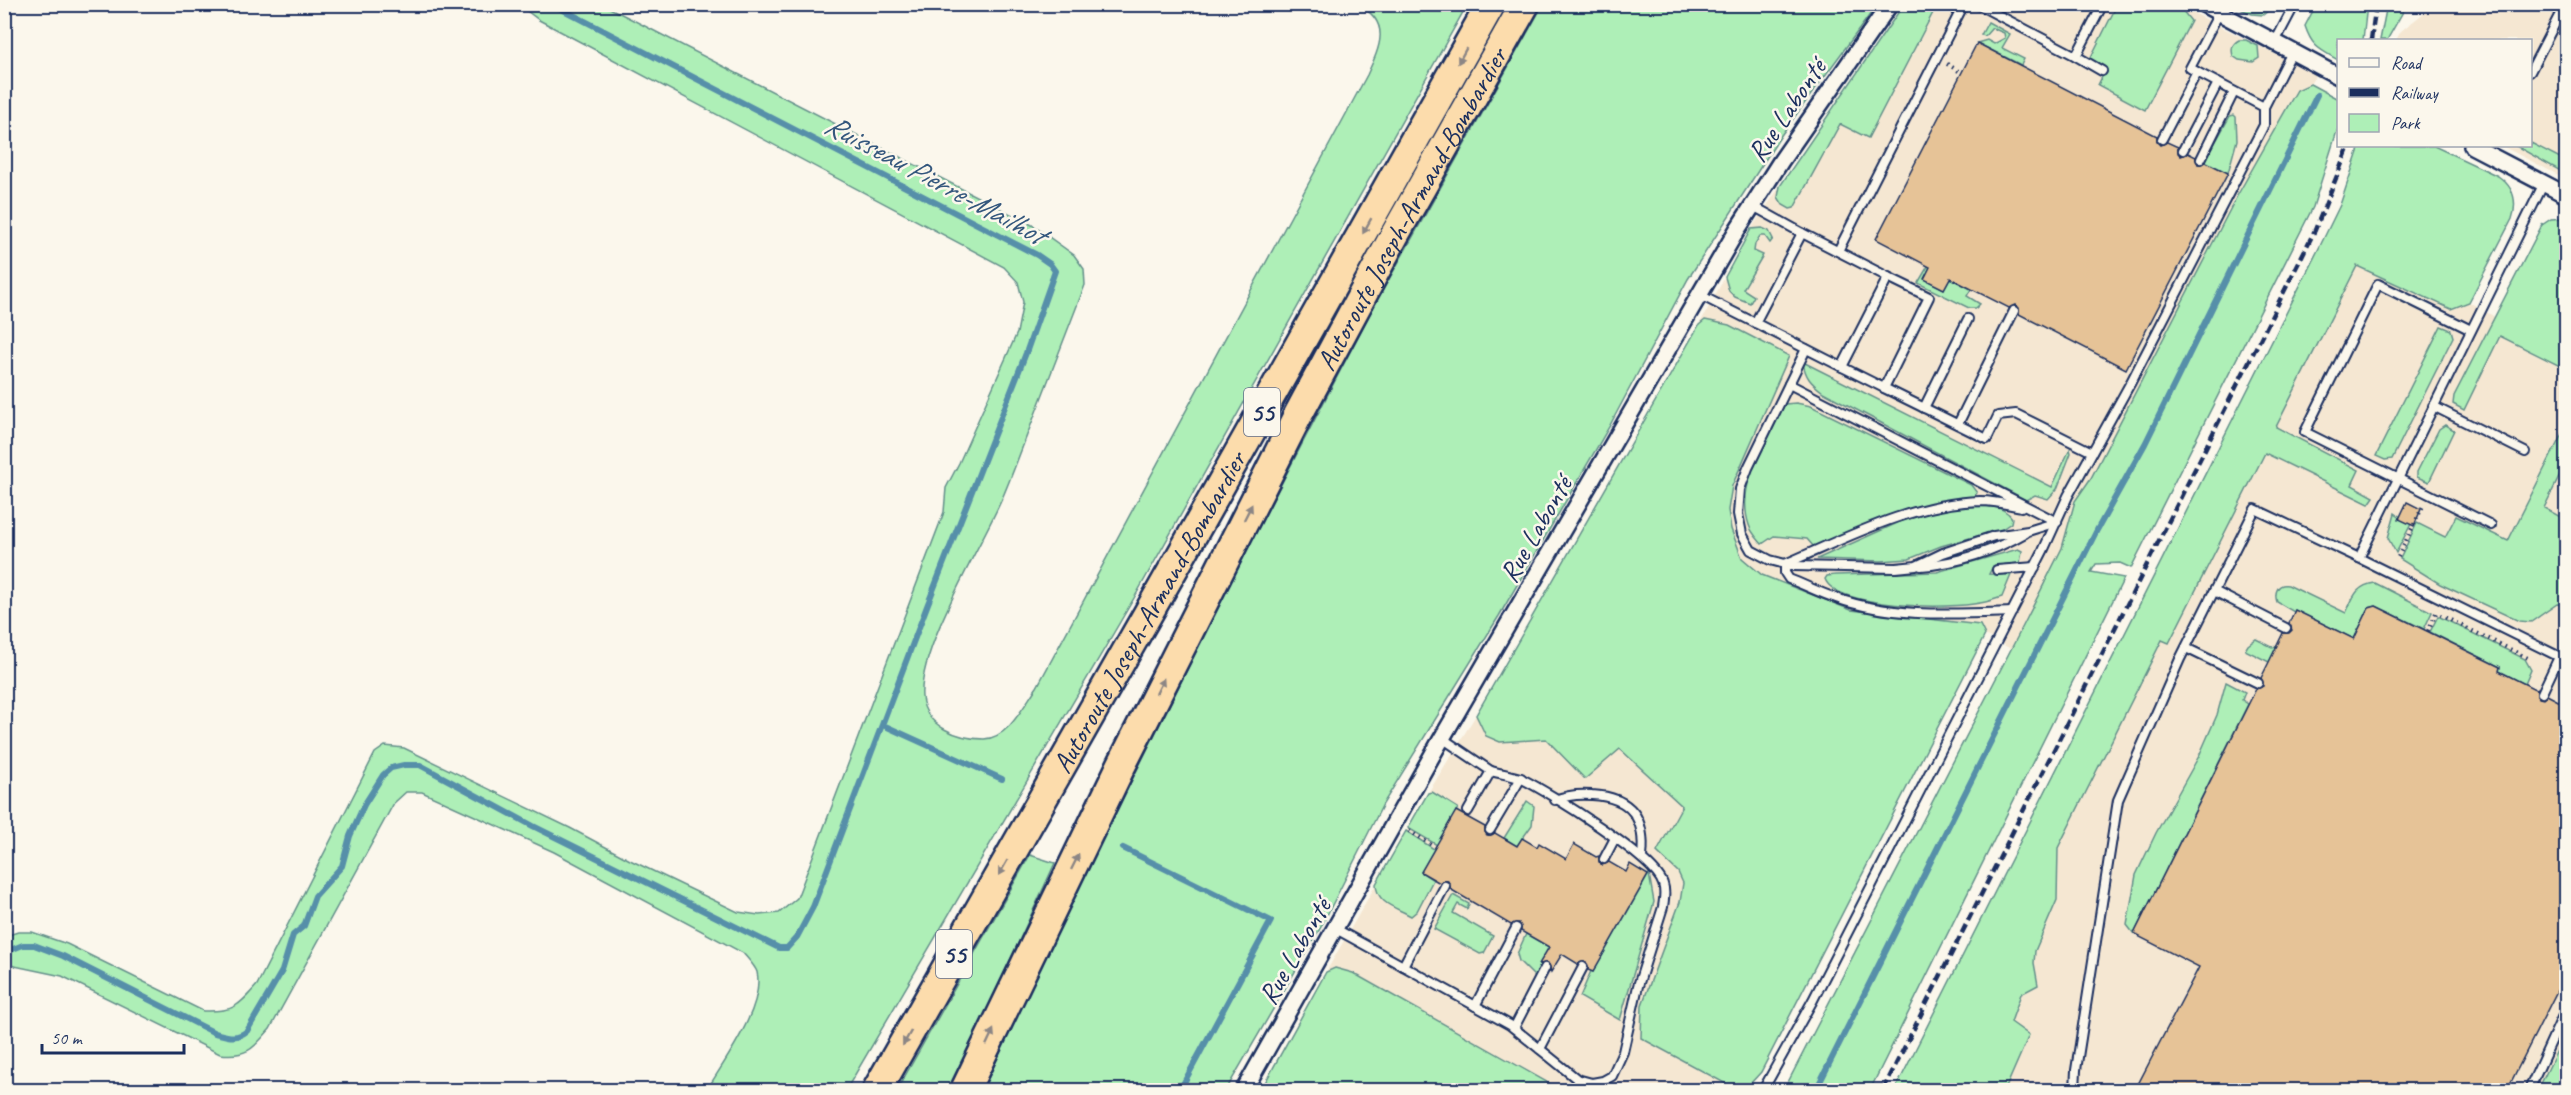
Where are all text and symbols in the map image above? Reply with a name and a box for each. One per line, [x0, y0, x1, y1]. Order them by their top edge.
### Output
legend [2337, 39, 2532, 147]
street label: Autoroute Joseph-Armand-Bombardier [1308, 40, 1516, 376]
one-way arrow [1458, 47, 1468, 64]
street label: Rue Labonté [1739, 49, 1836, 169]
text: Road [2391, 52, 2424, 74]
text: Railway [2391, 82, 2439, 104]
water label: Ruisseau Pierre-Mailhot [819, 105, 1058, 256]
text: Park [2391, 112, 2421, 134]
one-way arrow [1362, 218, 1372, 235]
road number: 55 [1244, 388, 1280, 436]
street label: Autoroute Joseph-Armand-Bombardier [1044, 444, 1255, 779]
street label: Rue Labonté [1491, 467, 1582, 589]
one-way arrow [1243, 504, 1253, 521]
one-way arrow [1155, 678, 1165, 695]
one-way arrow [1070, 853, 1079, 870]
one-way arrow [998, 860, 1008, 877]
street label: Rue Labonté [1250, 889, 1341, 1011]
road number: 55 [936, 930, 972, 978]
scale bar [42, 1017, 184, 1055]
text: 50 m [51, 1027, 84, 1049]
one-way arrow [985, 1029, 994, 1046]
one-way arrow [901, 1030, 912, 1046]

